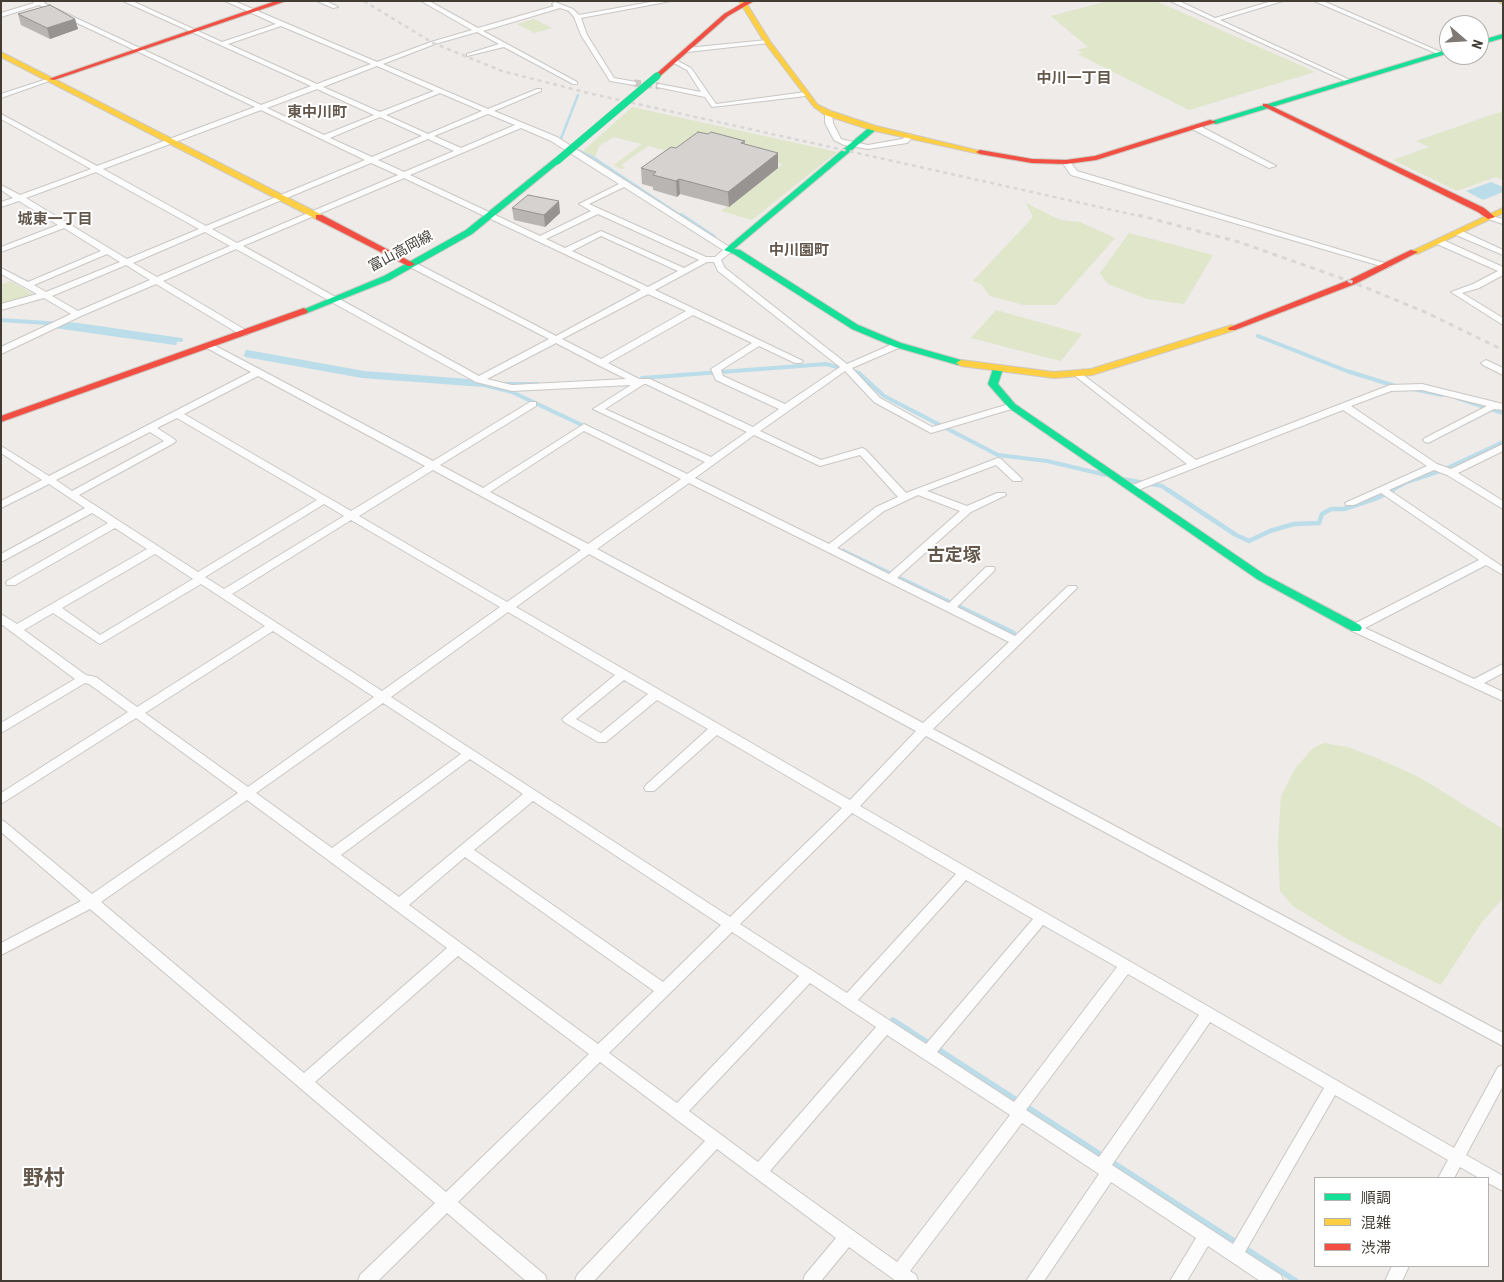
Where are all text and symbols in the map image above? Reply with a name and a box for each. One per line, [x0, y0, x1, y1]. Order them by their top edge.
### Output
north arrow [1439, 15, 1489, 65]
text: N [1468, 38, 1486, 51]
district label: 中川一丁目 [1037, 70, 1111, 88]
district label: 東中川町 [287, 104, 347, 122]
district label: 城東一丁目 [18, 211, 92, 229]
street label: 富山高岡線 [366, 228, 436, 276]
district label: 中川園町 [769, 242, 829, 260]
district label: 古定塚 [927, 545, 981, 567]
district label: 野村 [23, 1167, 65, 1193]
legend [1314, 1177, 1489, 1267]
text: 順調 [1361, 1189, 1391, 1207]
text: 混雑 [1361, 1214, 1391, 1232]
text: 渋滞 [1361, 1239, 1391, 1257]

